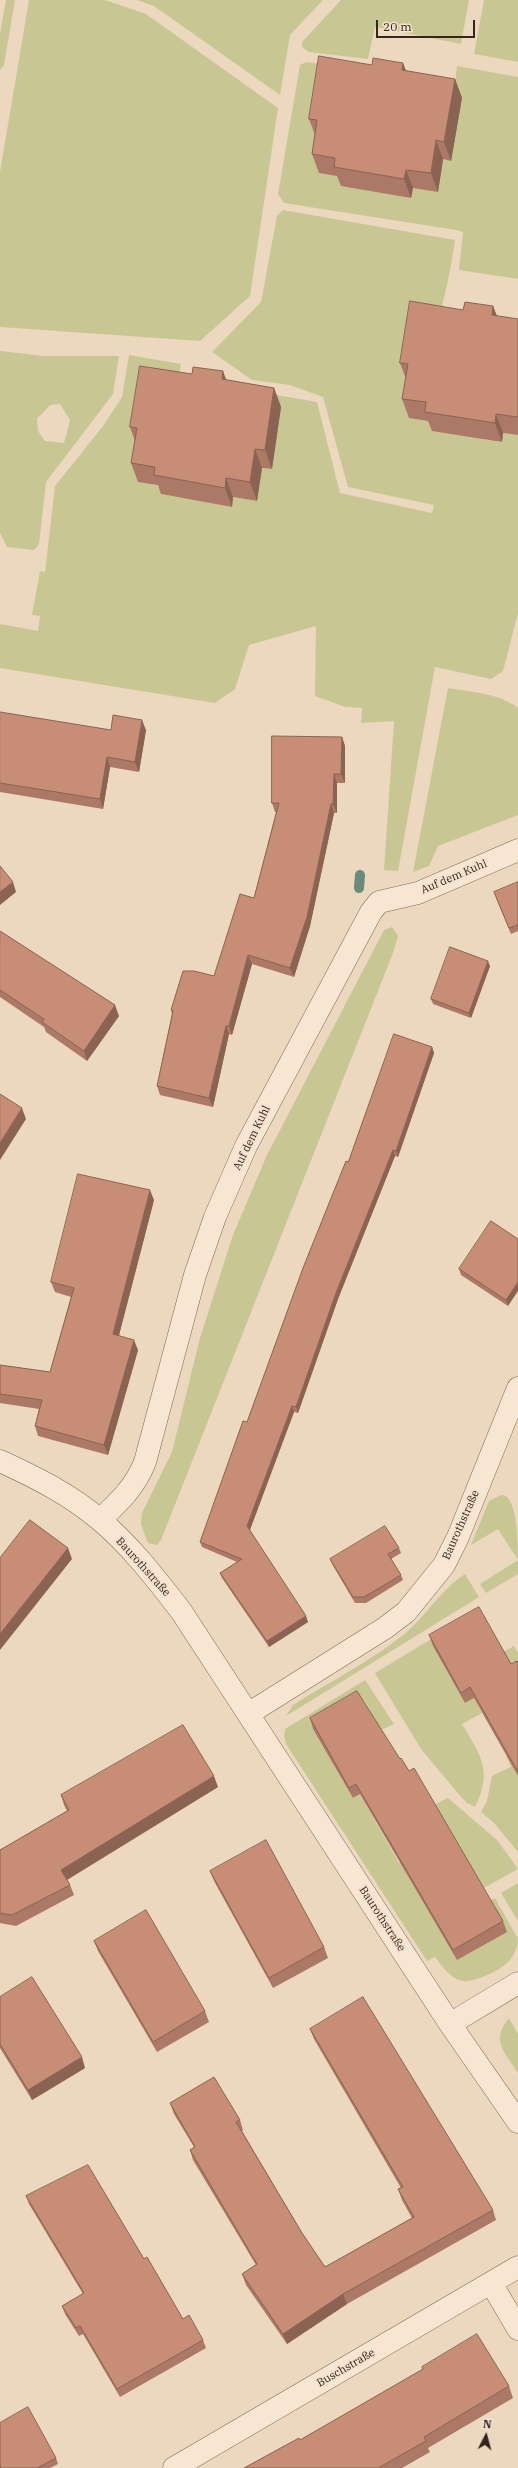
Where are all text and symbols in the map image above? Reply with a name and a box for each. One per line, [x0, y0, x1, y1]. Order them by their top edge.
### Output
scale bar [378, 12, 477, 38]
text: 20 m [383, 19, 412, 34]
street label: Auf dem Kuhl [419, 857, 489, 897]
street label: Auf dem Kuhl [231, 1103, 273, 1173]
street label: Baurothstraße [440, 1488, 482, 1562]
street label: Baurothstraße [113, 1535, 173, 1599]
street label: Baurothstraße [356, 1884, 408, 1954]
street label: Buschstraße [315, 2346, 377, 2390]
north arrow [466, 2416, 506, 2456]
text: N [482, 2417, 492, 2431]

